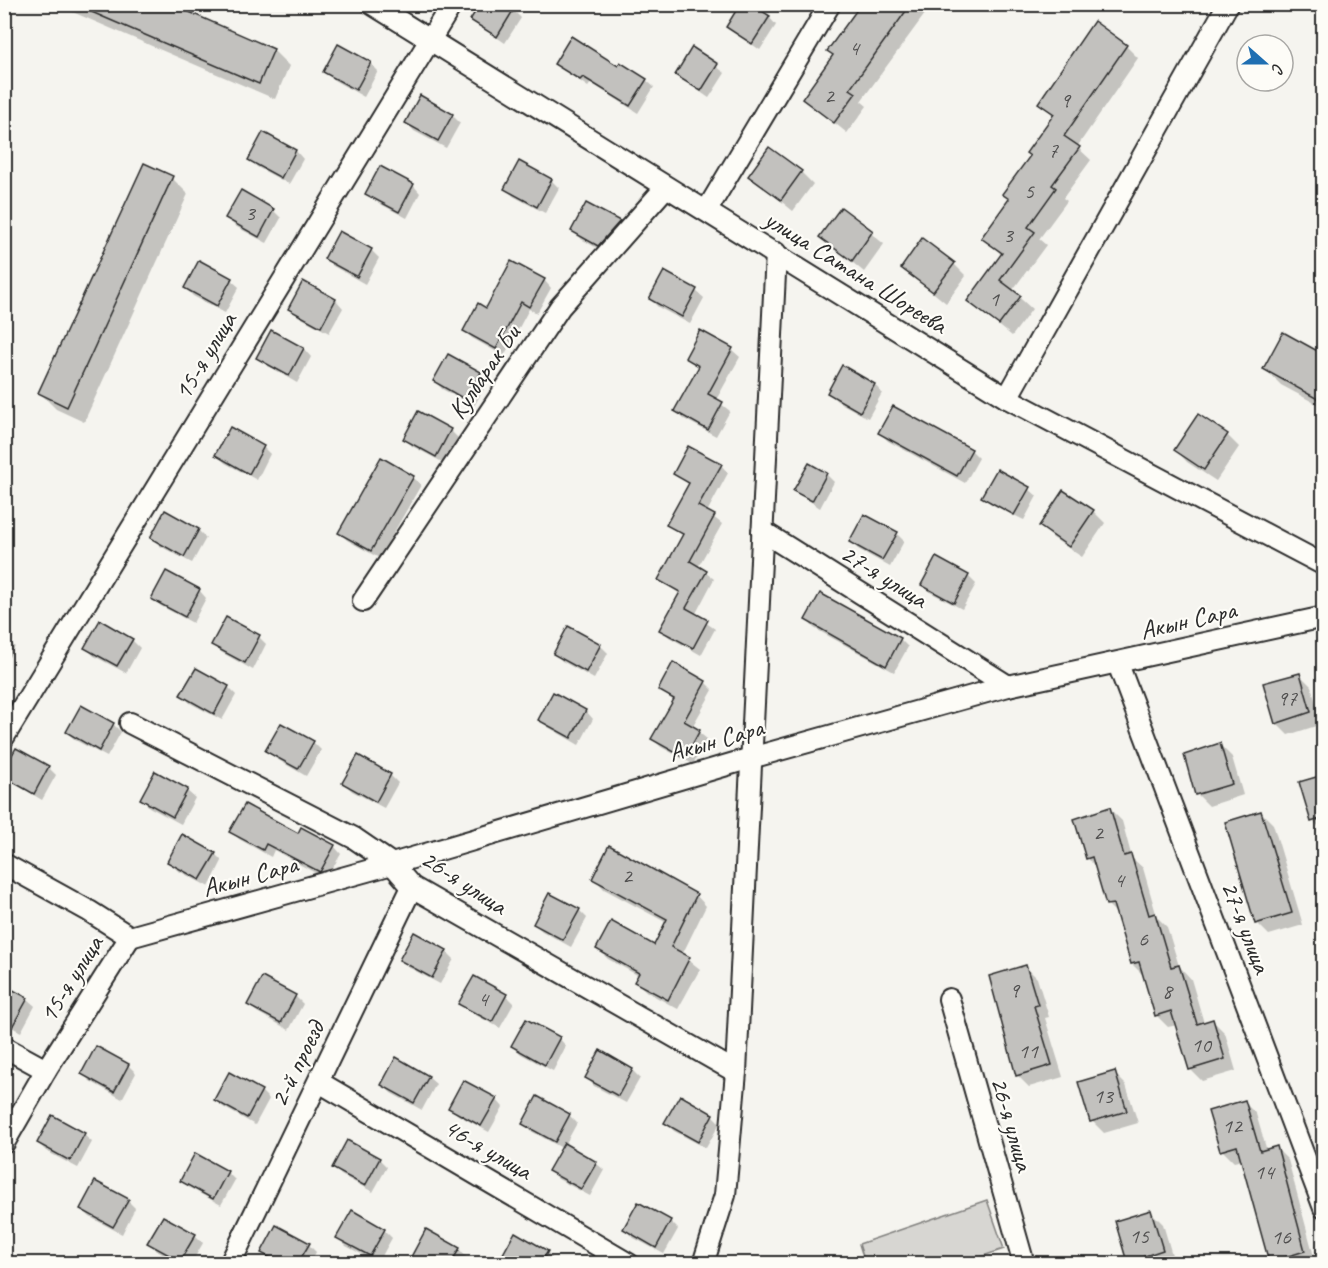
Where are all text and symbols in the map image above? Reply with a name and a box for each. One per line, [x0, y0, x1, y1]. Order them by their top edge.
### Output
north arrow [1235, 33, 1295, 93]
house number: 4 [849, 34, 861, 62]
text: С [1267, 61, 1289, 77]
house number: 2 [824, 82, 836, 110]
house number: 9 [1060, 86, 1072, 114]
house number: 7 [1048, 136, 1059, 164]
house number: 5 [1024, 177, 1035, 205]
house number: 3 [245, 199, 257, 227]
street label: улица Сатана Шореева [757, 202, 955, 342]
house number: 3 [1003, 221, 1015, 249]
house number: 1 [989, 285, 1000, 313]
street label: 15-я улица [166, 305, 245, 406]
street label: Кулбарак Би [441, 317, 528, 425]
street label: 27-я улица [834, 537, 935, 616]
street label: Акын Сара [1137, 593, 1241, 647]
house number: 97 [1277, 684, 1298, 712]
street label: Акын Сара [665, 710, 769, 769]
house number: 2 [1093, 819, 1105, 847]
street label: 26-я улица [415, 842, 515, 923]
street label: Акын Сара [199, 847, 303, 905]
house number: 2 [622, 862, 634, 890]
house number: 4 [1114, 866, 1126, 894]
street label: 27-я улица [1213, 876, 1279, 979]
house number: 6 [1138, 925, 1149, 953]
street label: 15-я улица [32, 928, 111, 1029]
house number: 9 [1009, 976, 1021, 1004]
house number: 8 [1162, 977, 1174, 1005]
house number: 4 [478, 985, 490, 1013]
street label: 2-й проезд [262, 1013, 333, 1112]
house number: 10 [1191, 1031, 1213, 1059]
house number: 11 [1018, 1037, 1039, 1065]
street label: 26-я улица [983, 1073, 1042, 1176]
house number: 13 [1093, 1082, 1115, 1110]
street label: 46-я улица [438, 1111, 539, 1188]
house number: 12 [1222, 1112, 1244, 1140]
house number: 14 [1254, 1158, 1276, 1186]
house number: 15 [1129, 1222, 1150, 1250]
house number: 16 [1271, 1223, 1292, 1251]

